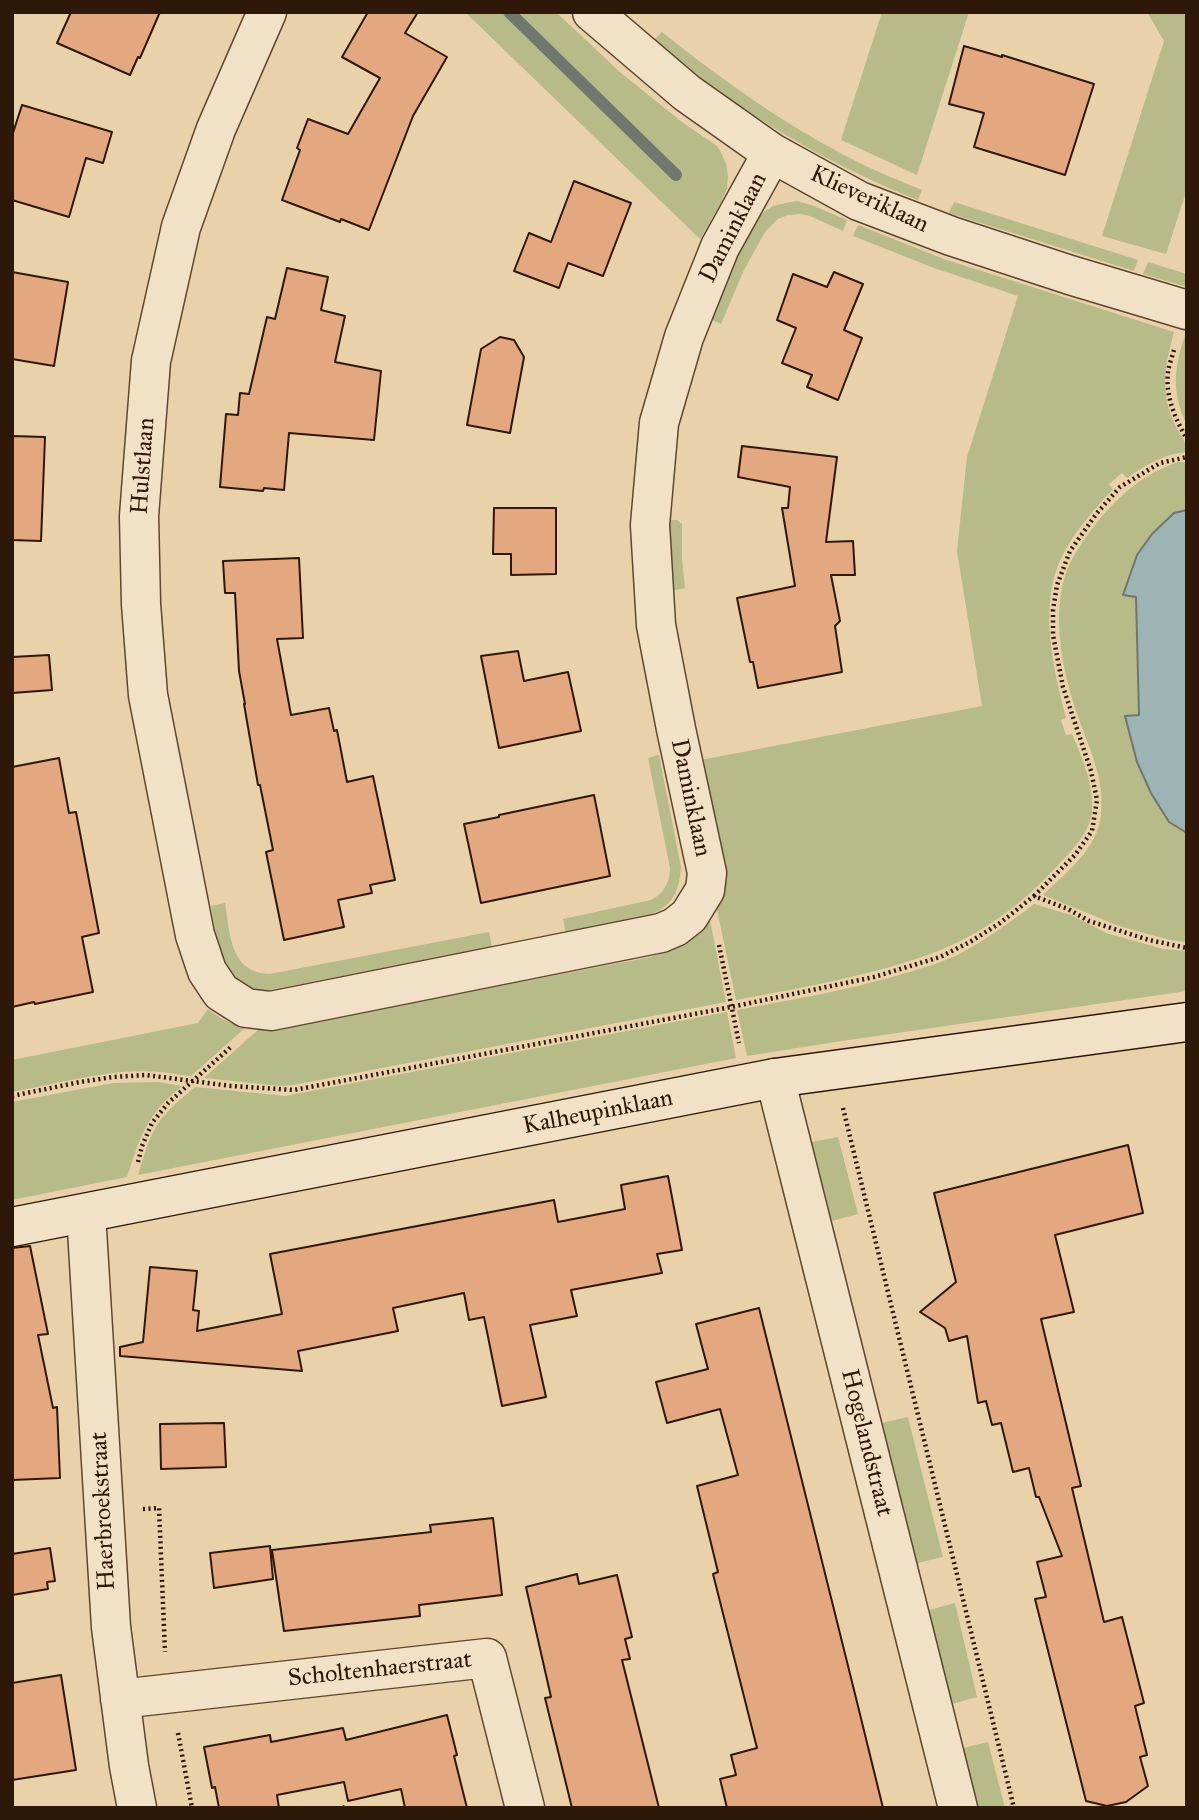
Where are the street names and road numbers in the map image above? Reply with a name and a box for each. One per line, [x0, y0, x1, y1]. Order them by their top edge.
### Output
street label: Klieveriklaan [805, 160, 933, 240]
street label: Daminklaan [694, 168, 774, 288]
street label: Hulstlaan [126, 417, 162, 515]
street label: Daminklaan [663, 736, 717, 860]
street label: Kalheupinklaan [521, 1084, 675, 1142]
street label: Hogelandstraat [834, 1366, 898, 1520]
street label: Haerbroekstraat [85, 1431, 123, 1591]
street label: Scholtenhaerstraat [287, 1646, 473, 1694]

